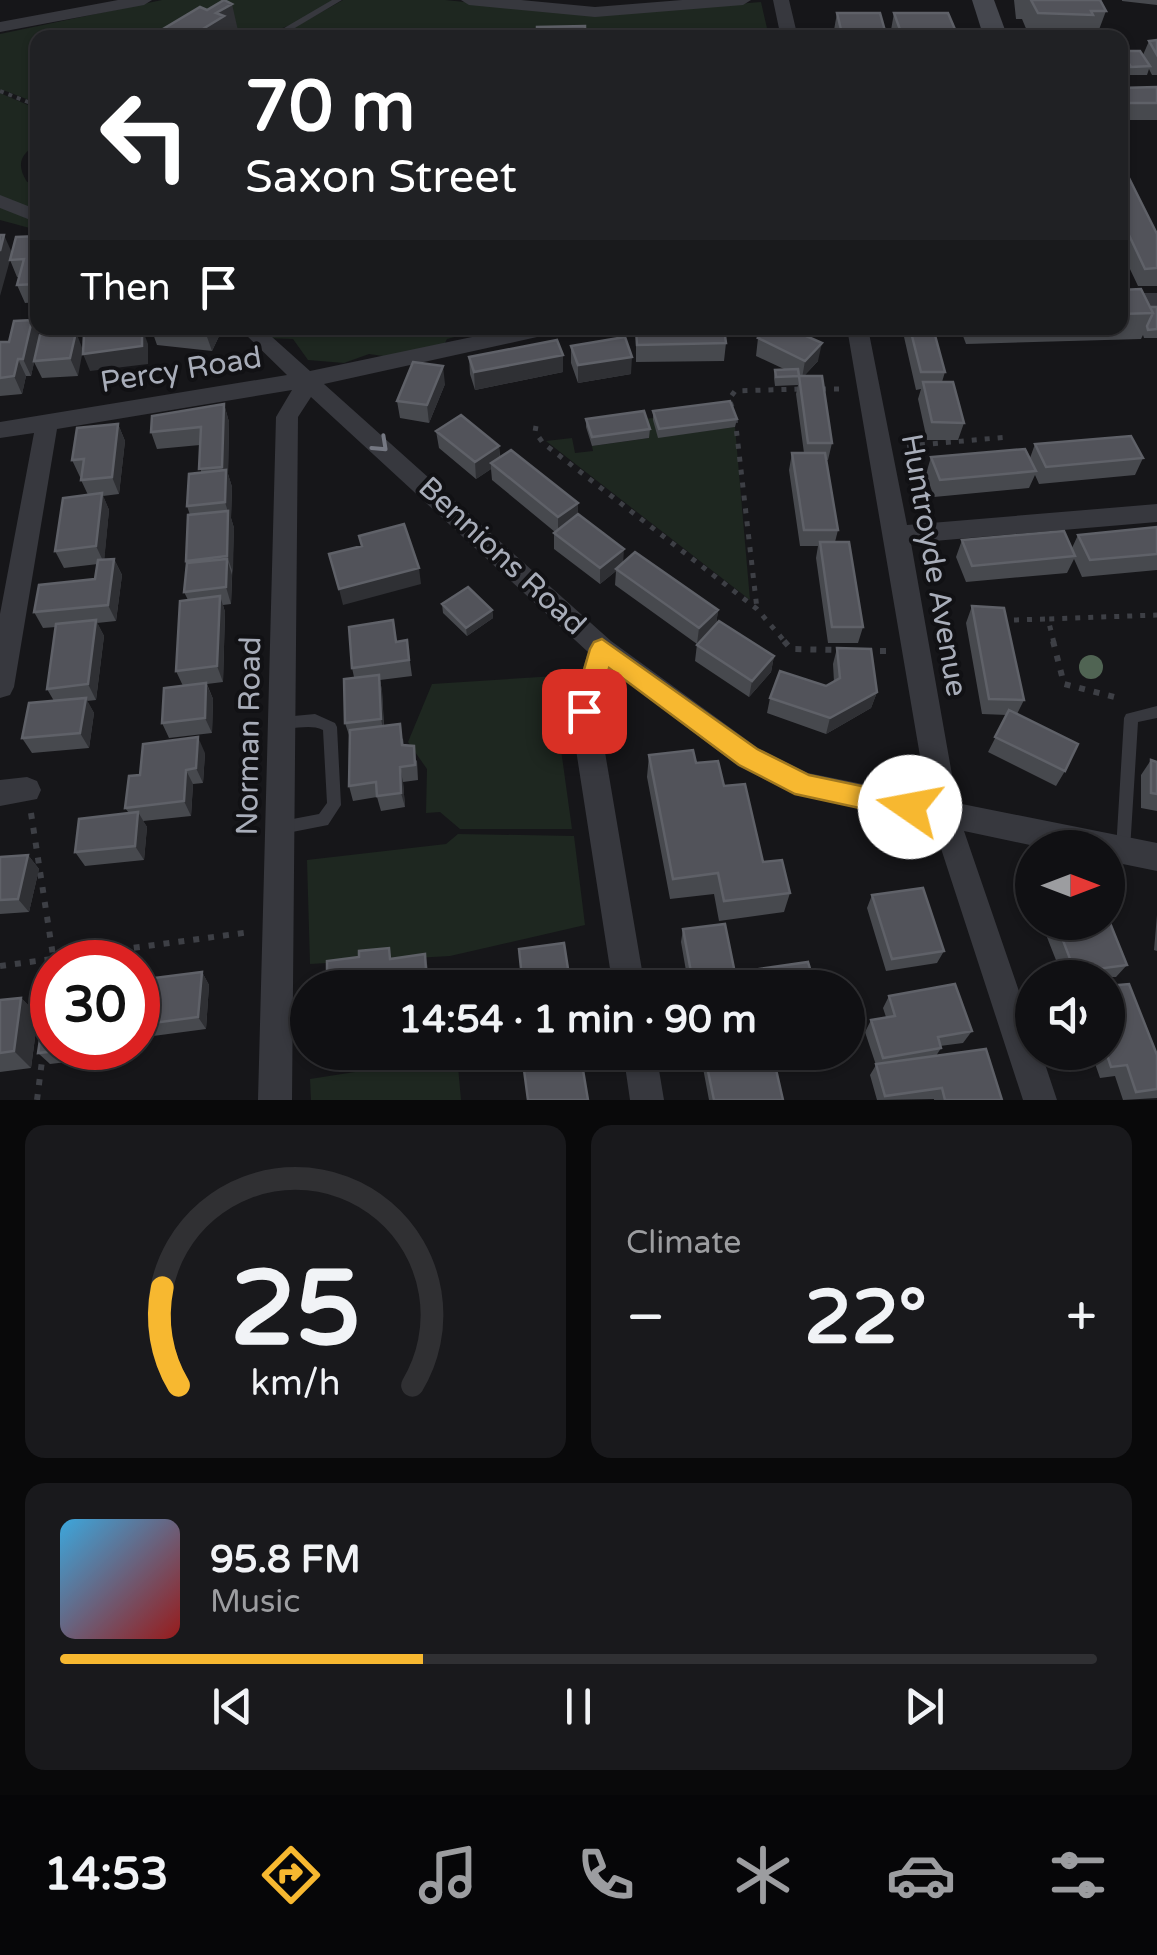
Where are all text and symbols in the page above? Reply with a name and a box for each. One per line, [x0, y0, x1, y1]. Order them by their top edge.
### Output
text: 70 m [245, 66, 415, 150]
icon: left [80, 70, 210, 200]
text: Saxon Street [245, 151, 517, 205]
icon: arrive [191, 260, 246, 315]
text: Then [80, 265, 171, 311]
street label: Percy Road [98, 339, 264, 401]
street label: Huntroyde Avenue [893, 431, 975, 699]
one-way arrow [370, 433, 388, 451]
street label: Bennions Road [410, 469, 594, 643]
street label: Norman Road [229, 636, 269, 836]
pin [542, 669, 627, 754]
icon: arrive [557, 684, 612, 739]
position arrow [858, 755, 962, 859]
north arrow [1015, 830, 1125, 940]
map controls [1015, 830, 1125, 1070]
speed limit sign: 30 [30, 940, 160, 1070]
button: sound [1015, 960, 1125, 1070]
text: 14:54 · 1 min · 90 m [398, 997, 757, 1043]
text: Climate [626, 1224, 741, 1262]
text: 25 [230, 1248, 361, 1373]
text: 22° [804, 1273, 927, 1363]
text: − [626, 1285, 665, 1351]
text: + [1066, 1285, 1097, 1351]
text: km/h [251, 1362, 340, 1405]
text: 95.8 FM [210, 1537, 361, 1583]
text: Music [210, 1583, 300, 1621]
icon: previous [205, 1679, 260, 1734]
icon: pause [551, 1679, 606, 1734]
icon: next [897, 1679, 952, 1734]
icon: directions [256, 1840, 326, 1910]
icon: music [413, 1840, 483, 1910]
icon: phone [571, 1840, 641, 1910]
icon: climate [728, 1840, 798, 1910]
icon: car [886, 1840, 956, 1910]
icon: filters [1043, 1840, 1113, 1910]
text: 14:53 [44, 1848, 168, 1902]

